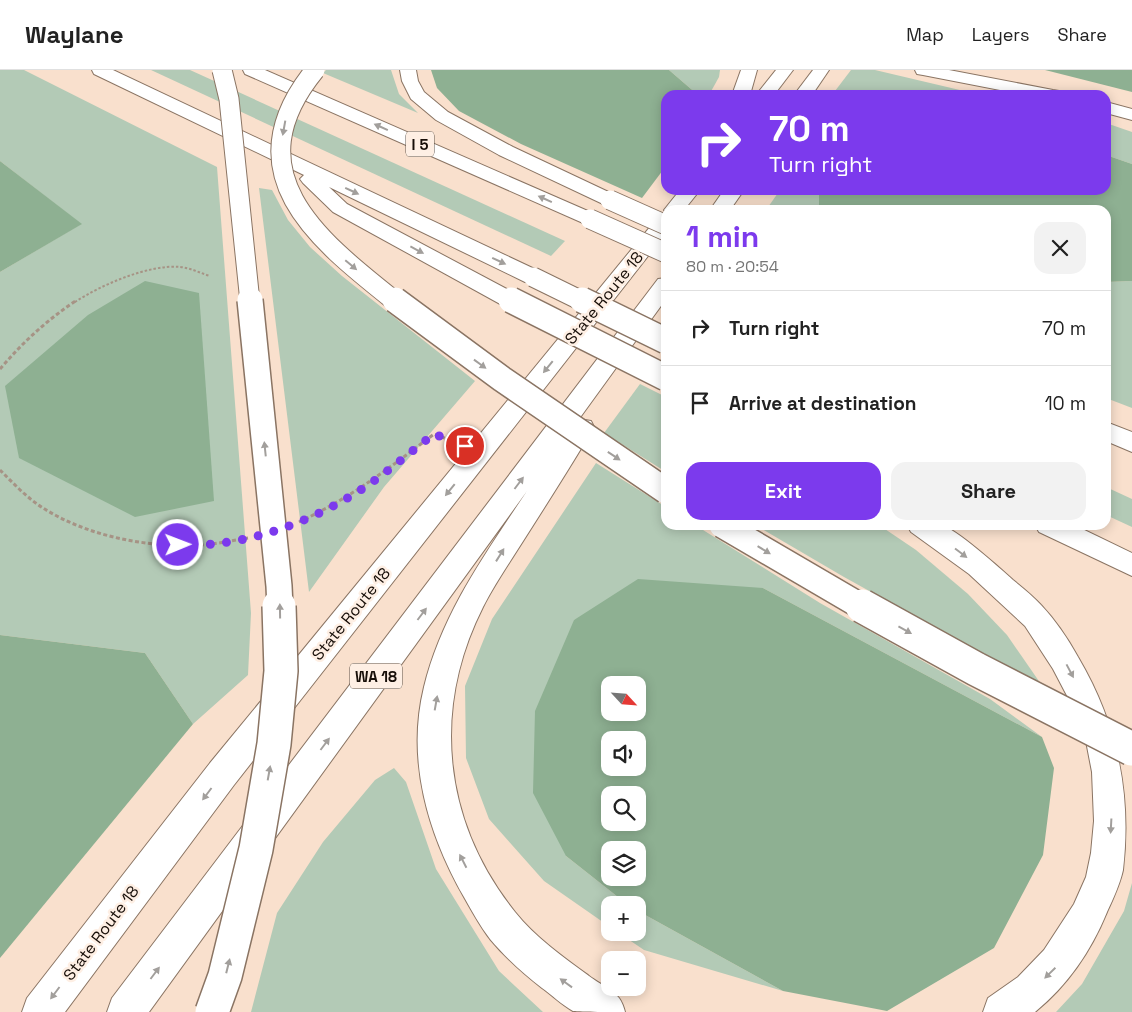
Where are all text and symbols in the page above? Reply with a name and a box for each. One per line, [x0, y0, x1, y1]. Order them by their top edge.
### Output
text: Waylane [25, 19, 124, 50]
text: Map [906, 23, 944, 46]
text: Layers [972, 23, 1029, 46]
text: Share [1057, 23, 1107, 46]
text: 70 m [769, 107, 850, 151]
icon: right [686, 110, 751, 175]
one-way arrow [280, 120, 288, 136]
one-way arrow [374, 123, 388, 131]
road number: I 5 [406, 132, 434, 156]
text: Turn right [769, 150, 872, 178]
one-way arrow [345, 188, 359, 196]
one-way arrow [538, 195, 552, 203]
text: 1 min [686, 217, 759, 256]
button: close [1034, 222, 1086, 274]
one-way arrow [410, 246, 425, 254]
street label: State Route 18 [560, 247, 648, 349]
text: 80 m · 20:54 [686, 256, 779, 277]
one-way arrow [492, 257, 506, 265]
one-way arrow [344, 260, 357, 271]
icon: right [686, 314, 714, 342]
text: Turn right [729, 316, 819, 341]
text: 70 m [1042, 316, 1086, 341]
one-way arrow [473, 359, 487, 369]
one-way arrow [543, 360, 554, 373]
icon: arrive [686, 389, 714, 417]
text: Arrive at destination [729, 391, 917, 416]
text: 10 m [1045, 391, 1086, 416]
pin [444, 425, 486, 467]
icon: arrive [451, 432, 479, 460]
one-way arrow [261, 441, 269, 457]
one-way arrow [607, 451, 621, 461]
button: Exit [686, 462, 881, 520]
button: Share [891, 462, 1086, 520]
one-way arrow [514, 476, 524, 490]
one-way arrow [445, 483, 456, 496]
position arrow [151, 518, 203, 570]
one-way arrow [757, 546, 770, 555]
one-way arrow [495, 548, 505, 562]
one-way arrow [954, 548, 968, 558]
street label: State Route 18 [307, 563, 395, 665]
one-way arrow [276, 603, 284, 619]
one-way arrow [417, 607, 427, 621]
one-way arrow [898, 626, 913, 634]
road number: WA 18 [350, 664, 402, 688]
one-way arrow [1066, 664, 1074, 679]
north arrow [601, 676, 646, 721]
map controls [601, 676, 646, 996]
one-way arrow [433, 695, 441, 711]
button: sound [601, 731, 646, 776]
one-way arrow [320, 738, 331, 751]
one-way arrow [266, 764, 274, 780]
button: search [601, 786, 646, 831]
one-way arrow [201, 787, 212, 800]
one-way arrow [1106, 818, 1114, 834]
button: layers [601, 841, 646, 886]
one-way arrow [459, 853, 467, 868]
street label: State Route 18 [58, 881, 144, 985]
button: + [601, 896, 646, 941]
button: − [601, 951, 646, 996]
one-way arrow [224, 958, 232, 973]
one-way arrow [150, 967, 161, 980]
one-way arrow [1044, 967, 1056, 979]
one-way arrow [560, 978, 573, 989]
one-way arrow [50, 986, 61, 999]

